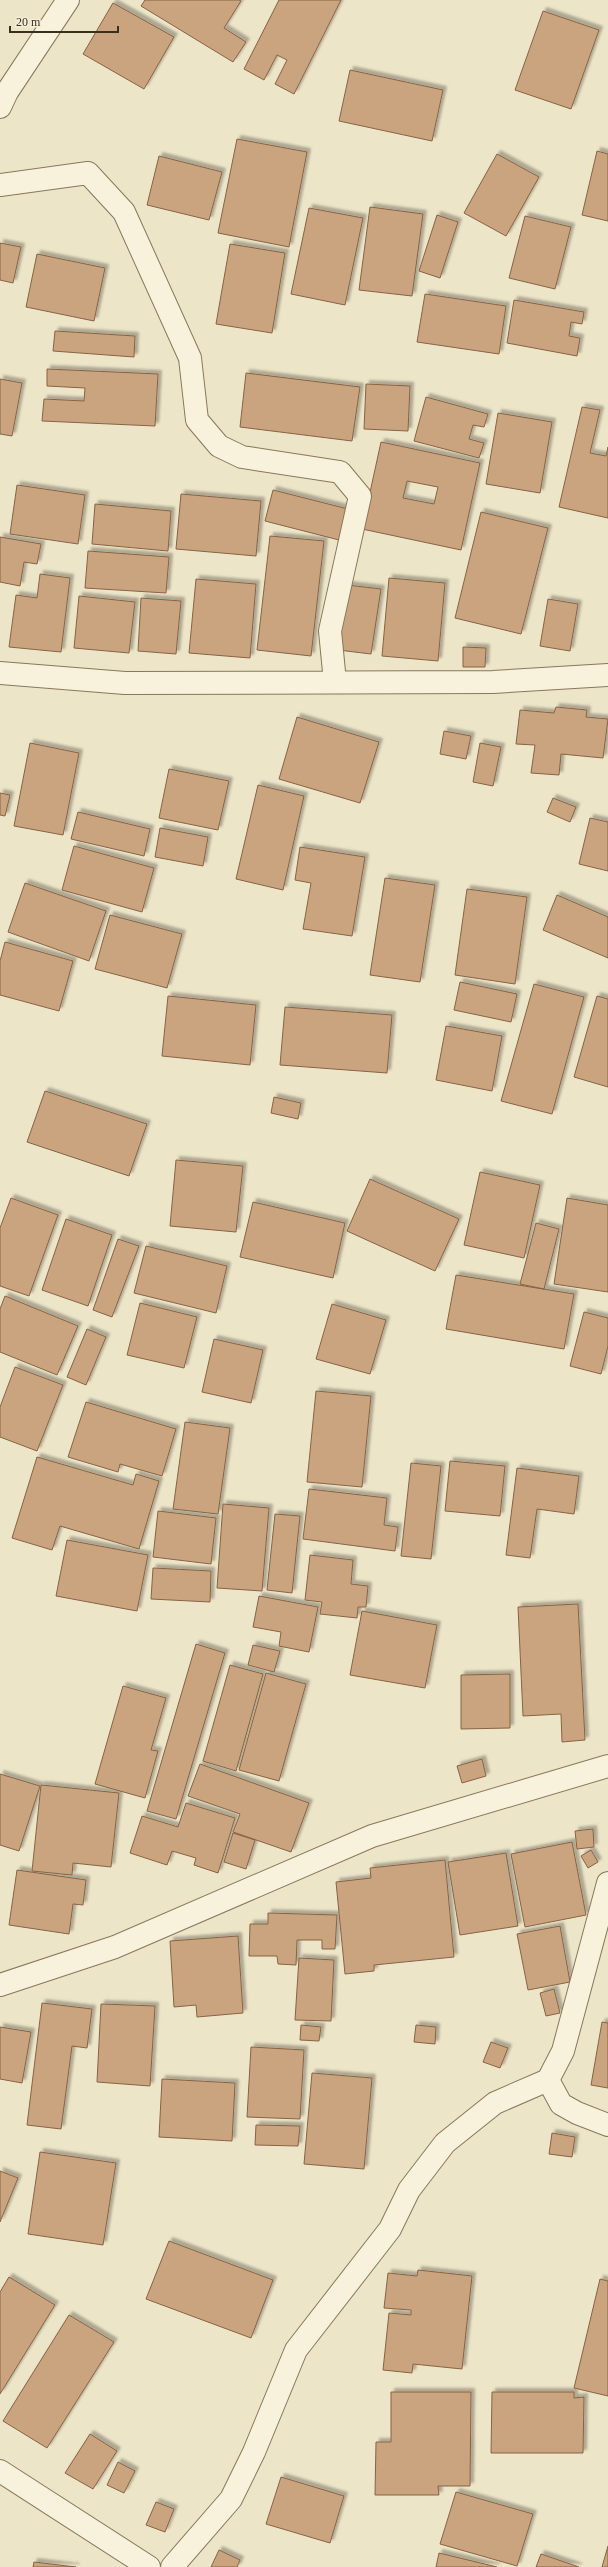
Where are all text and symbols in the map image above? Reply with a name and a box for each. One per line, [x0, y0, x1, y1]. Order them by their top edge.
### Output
scale bar [10, 8, 118, 34]
text: 20 m [16, 15, 41, 29]

